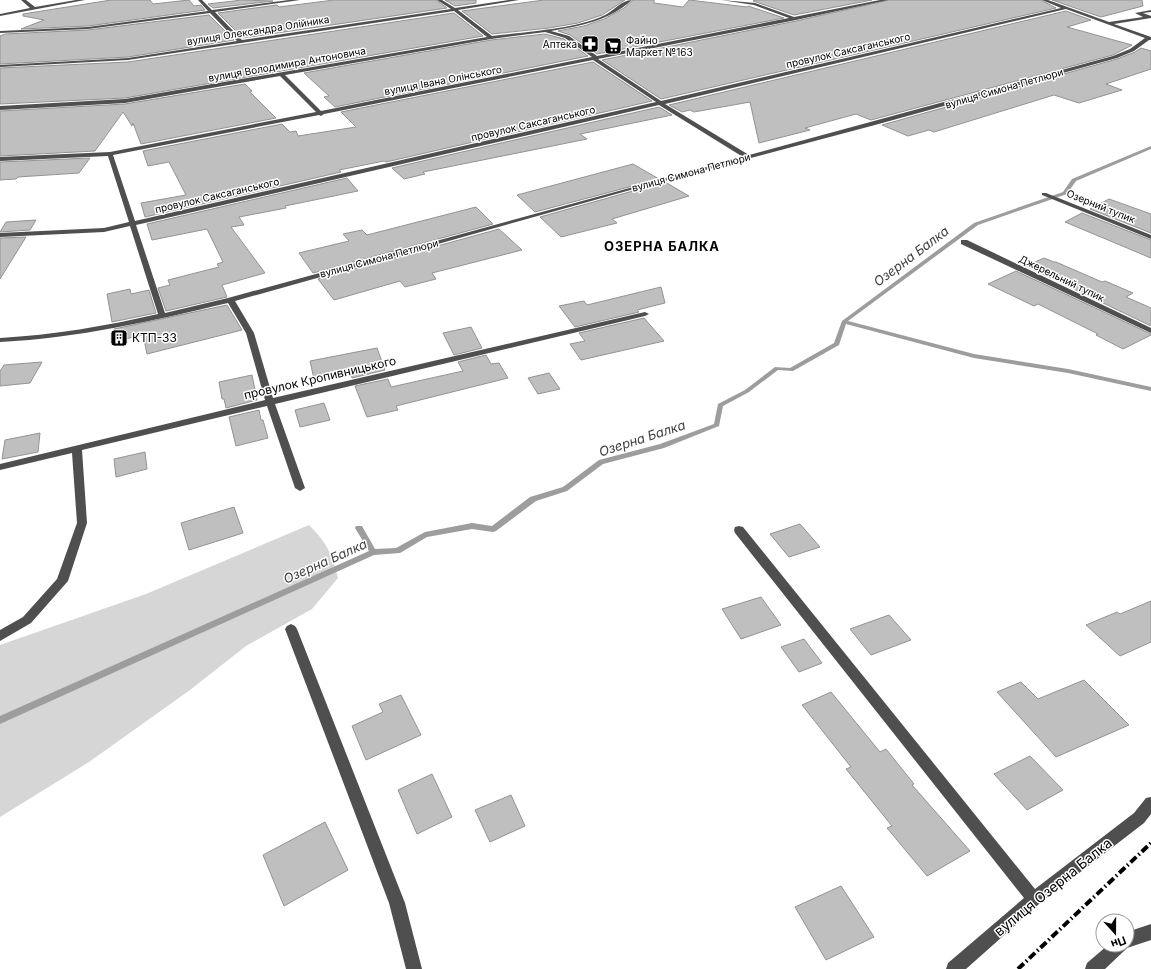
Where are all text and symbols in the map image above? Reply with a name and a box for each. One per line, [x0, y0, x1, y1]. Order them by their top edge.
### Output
street label: вулиця Олександра Олійника [186, 13, 330, 47]
street label: провулок Саксаганського [785, 30, 911, 70]
pharmacy icon: Аптека [580, 34, 600, 54]
place label: Файно Маркет №163 [626, 34, 693, 58]
supermarket icon: Файно Маркет №163 [603, 36, 623, 56]
place label: Аптека [543, 38, 577, 50]
street label: вулиця Володимира Антоновича [207, 44, 367, 84]
street label: вулиця Івана Олінського [383, 63, 503, 97]
street label: вулиця Симона Петлюри [944, 65, 1064, 111]
street label: провулок Саксаганського [470, 103, 596, 143]
street label: вулиця Симона Петлюри [630, 150, 752, 194]
street label: провулок Саксаганського [154, 175, 280, 215]
street label: Озерний тупик [1065, 187, 1138, 225]
water label: Озерна Балка [870, 223, 952, 289]
street label: вулиця Симона Петлюри [318, 236, 440, 280]
district label: ОЗЕРНА БАЛКА [604, 238, 720, 254]
street label: Джерельний тупик [1017, 252, 1107, 304]
building icon: КТП-33 [109, 328, 129, 348]
place label: КТП-33 [132, 330, 177, 345]
street label: провулок Кропивницького [242, 353, 397, 402]
water label: Озерна Балка [597, 416, 687, 460]
water label: Озерна Балка [281, 535, 369, 587]
street label: вулиця Озерна Балка [990, 834, 1115, 939]
north arrow [1095, 913, 1135, 953]
text: Пн [1109, 933, 1128, 952]

